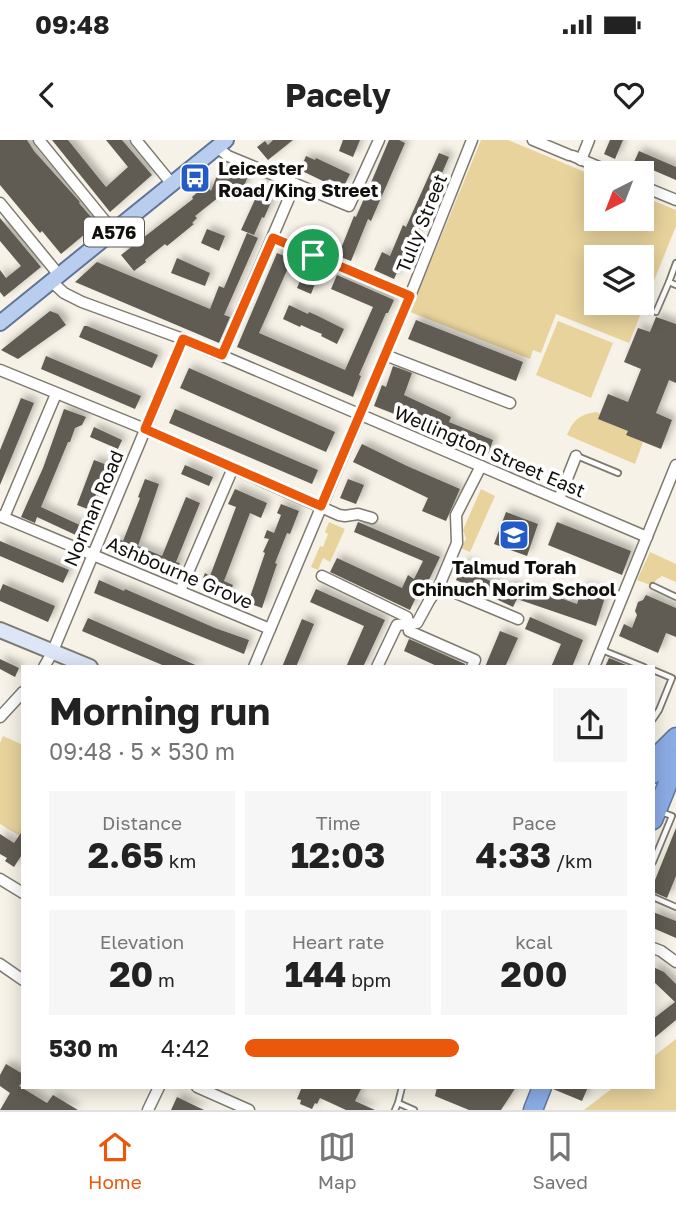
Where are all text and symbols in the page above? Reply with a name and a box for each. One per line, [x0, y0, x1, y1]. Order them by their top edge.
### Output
text: 09:48 [35, 9, 110, 40]
icon: back [28, 76, 66, 114]
text: Pacely [285, 76, 391, 114]
icon: heart [610, 76, 648, 114]
place label: Leicester Road/King Street [218, 156, 379, 201]
bus stop icon: Leicester Road/King Street [178, 161, 212, 195]
north arrow [584, 161, 654, 231]
map controls [584, 161, 654, 315]
street label: Tully Street [391, 170, 451, 276]
road number: A576 [84, 218, 144, 246]
pin [283, 225, 343, 285]
icon: arrive [294, 236, 332, 274]
button: layers [584, 245, 654, 315]
street label: Wellington Street East [391, 400, 589, 502]
street label: Norman Road [58, 447, 128, 569]
school or university icon: Talmud Torah Chinuch Norim School [497, 518, 531, 552]
street label: Ashbourne Grove [103, 531, 257, 613]
place label: Talmud Torah Chinuch Norim School [412, 555, 616, 600]
text: Morning run [49, 688, 270, 733]
button: share [553, 688, 627, 762]
text: 09:48 · 5 × 530 m [49, 737, 235, 765]
text: Distance [102, 811, 182, 834]
text: Time [316, 811, 360, 834]
text: Pace [512, 811, 556, 834]
text: 2.65 [88, 834, 164, 876]
text: 12:03 [291, 834, 385, 876]
text: 4:33 [475, 834, 551, 876]
text: km [164, 849, 196, 872]
text: /km [551, 849, 593, 872]
text: Elevation [100, 930, 184, 953]
text: Heart rate [292, 930, 384, 953]
text: kcal [515, 930, 553, 953]
text: 20 [109, 953, 153, 995]
text: 144 [285, 953, 346, 995]
text: 200 [501, 953, 567, 995]
text: m [153, 968, 175, 991]
text: bpm [346, 968, 391, 991]
text: 530 m [49, 1034, 118, 1062]
text: 4:42 [161, 1034, 209, 1062]
tab: Home [88, 1128, 142, 1193]
tab: Map [318, 1128, 356, 1193]
tab: Saved [532, 1128, 588, 1193]

